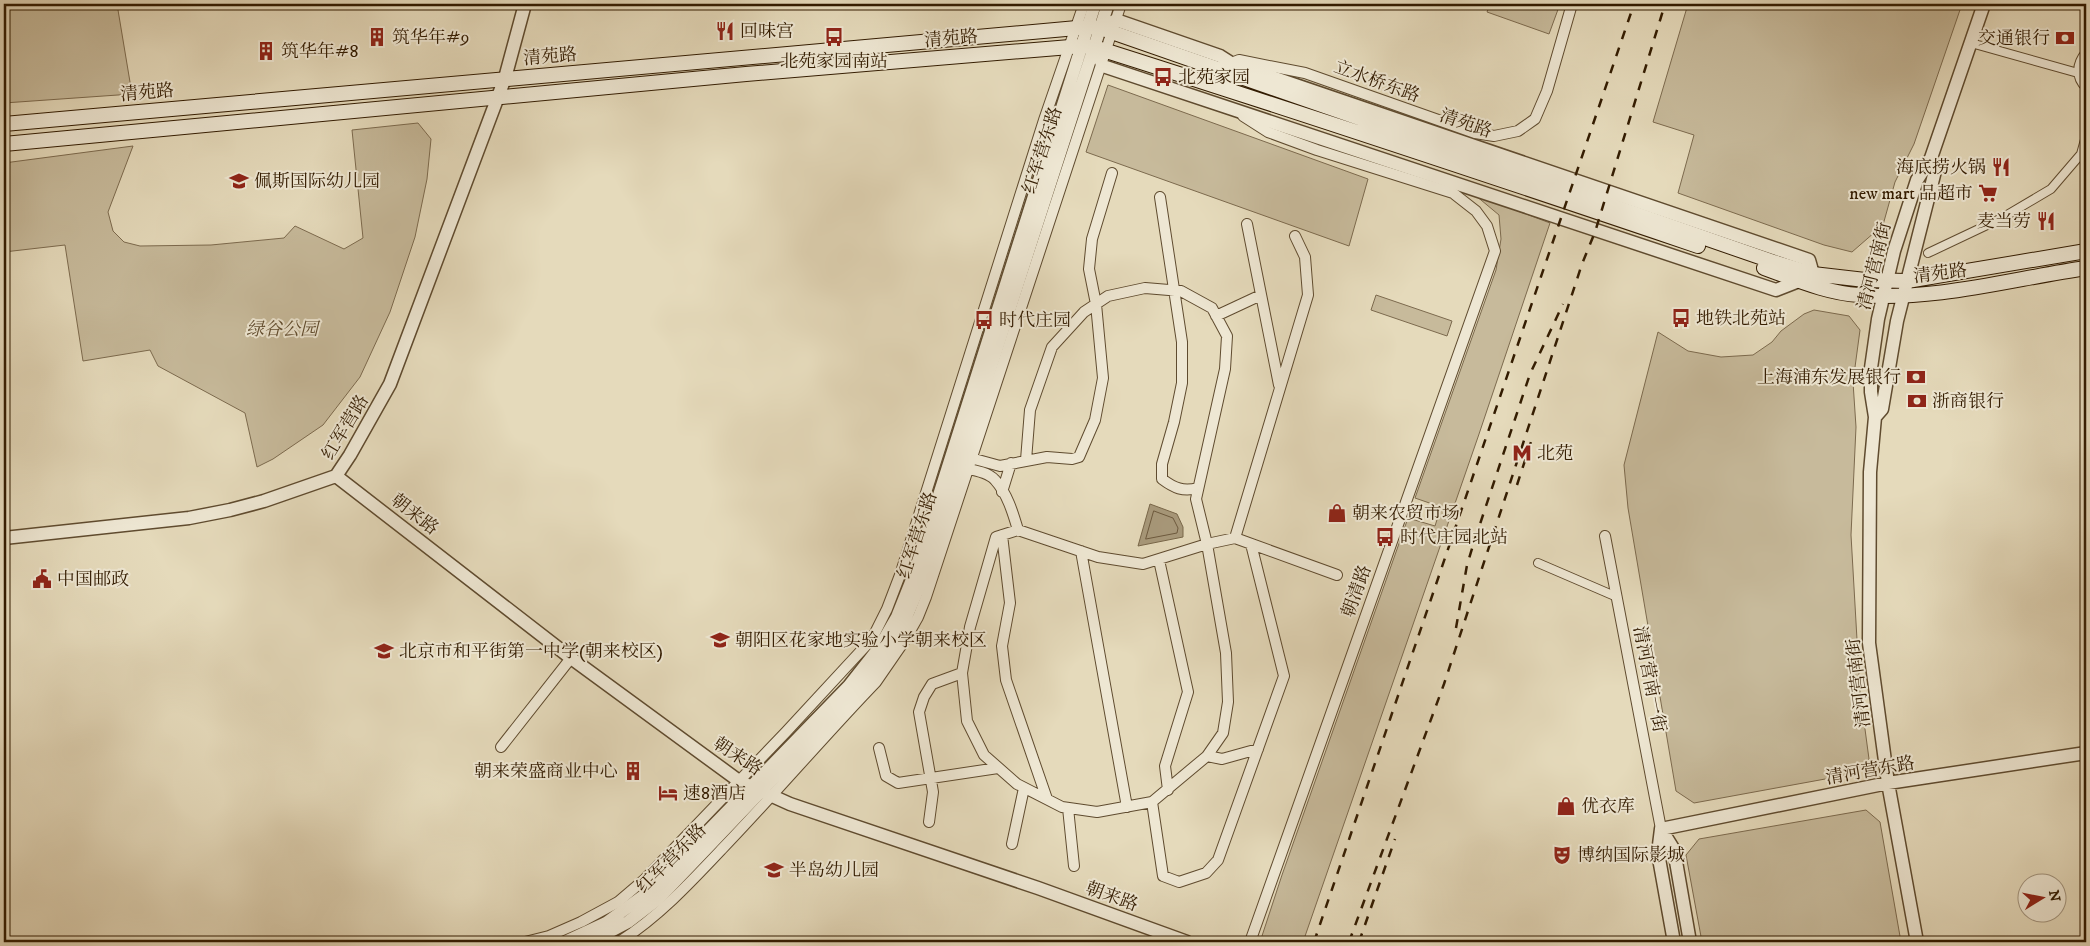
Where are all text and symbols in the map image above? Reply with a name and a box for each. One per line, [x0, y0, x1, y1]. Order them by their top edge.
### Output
restaurant icon: 回味宫 [714, 20, 736, 42]
place label: 回味宫 [740, 21, 794, 43]
building icon: 筑华年#9 [366, 26, 388, 48]
bus stop icon: 北苑家园南站 [823, 26, 845, 48]
street label: 清苑路 [923, 26, 979, 52]
place label: 筑华年#9 [392, 27, 469, 49]
bank icon: 交通银行 [2054, 27, 2076, 49]
place label: 交通银行 [1978, 28, 2050, 50]
building icon: 筑华年#8 [255, 40, 277, 62]
place label: 筑华年#8 [281, 41, 358, 63]
street label: 清苑路 [522, 44, 578, 70]
place label: 北苑家园南站 [780, 51, 888, 73]
street label: 立水桥东路 [1331, 56, 1423, 108]
bus stop icon: 北苑家园 [1152, 66, 1174, 88]
place label: 北苑家园 [1178, 67, 1250, 89]
street label: 清苑路 [119, 80, 175, 106]
street label: 红军营东路 [1019, 104, 1067, 197]
street label: 清苑路 [1437, 105, 1495, 143]
restaurant icon: 海底捞火锅 [1990, 156, 2012, 178]
place label: 海底捞火锅 [1896, 157, 1986, 179]
school or university icon: 佩斯国际幼儿园 [228, 170, 250, 192]
place label: 佩斯国际幼儿园 [254, 171, 380, 193]
supermarket icon: new mart 品超市 [1977, 182, 1999, 204]
place label: new mart 品超市 [1849, 183, 1973, 205]
restaurant icon: 麦当劳 [2035, 210, 2057, 232]
place label: 麦当劳 [1977, 211, 2031, 233]
street label: 清河营南街 [1853, 220, 1897, 313]
street label: 清苑路 [1912, 260, 1968, 288]
bus stop icon: 地铁北苑站 [1670, 307, 1692, 329]
place label: 地铁北苑站 [1696, 308, 1786, 330]
bus stop icon: 时代庄园 [973, 309, 995, 331]
place label: 时代庄园 [999, 310, 1071, 332]
park label: 绿谷公园 [246, 319, 321, 341]
bank icon: 上海浦东发展银行 [1905, 366, 1927, 388]
place label: 上海浦东发展银行 [1757, 367, 1901, 389]
bank icon: 浙商银行 [1906, 390, 1928, 412]
street label: 红军营路 [318, 391, 374, 464]
place label: 浙商银行 [1932, 391, 2004, 413]
metro station icon: 北苑 [1511, 442, 1533, 464]
place label: 北苑 [1537, 443, 1573, 465]
street label: 朝来路 [386, 489, 442, 540]
street label: 红军营东路 [894, 489, 942, 582]
shop icon: 朝来农贸市场 [1326, 502, 1348, 524]
place label: 朝来农贸市场 [1352, 503, 1460, 525]
bus stop icon: 时代庄园北站 [1374, 526, 1396, 548]
place label: 时代庄园北站 [1400, 527, 1508, 549]
street label: 朝清路 [1337, 562, 1377, 620]
public building icon: 中国邮政 [31, 568, 53, 590]
place label: 中国邮政 [57, 569, 129, 591]
street label: 清河营南一街 [1628, 624, 1670, 734]
school or university icon: 朝阳区花家地实验小学朝来校区 [709, 629, 731, 651]
place label: 朝阳区花家地实验小学朝来校区 [735, 630, 987, 652]
street label: 清河营南街 [1843, 637, 1875, 729]
school or university icon: 北京市和平街第一中学(朝来校区) [373, 640, 395, 662]
place label: 北京市和平街第一中学(朝来校区) [399, 641, 663, 663]
street label: 朝来路 [709, 733, 766, 781]
street label: 清河营东路 [1824, 752, 1916, 790]
building icon: 朝来荣盛商业中心 [622, 760, 644, 782]
place label: 朝来荣盛商业中心 [474, 761, 618, 783]
hotel icon: 速8酒店 [657, 782, 679, 804]
place label: 速8酒店 [683, 783, 746, 805]
shop icon: 优衣库 [1555, 795, 1577, 817]
place label: 优衣库 [1581, 796, 1635, 818]
street label: 红军营东路 [632, 819, 711, 898]
theatre icon: 博纳国际影城 [1551, 844, 1573, 866]
place label: 博纳国际影城 [1577, 845, 1685, 867]
school or university icon: 半岛幼儿园 [763, 859, 785, 881]
place label: 半岛幼儿园 [789, 860, 879, 882]
north arrow [2018, 874, 2068, 924]
street label: 朝来路 [1083, 877, 1141, 917]
text: N [2044, 889, 2064, 904]

